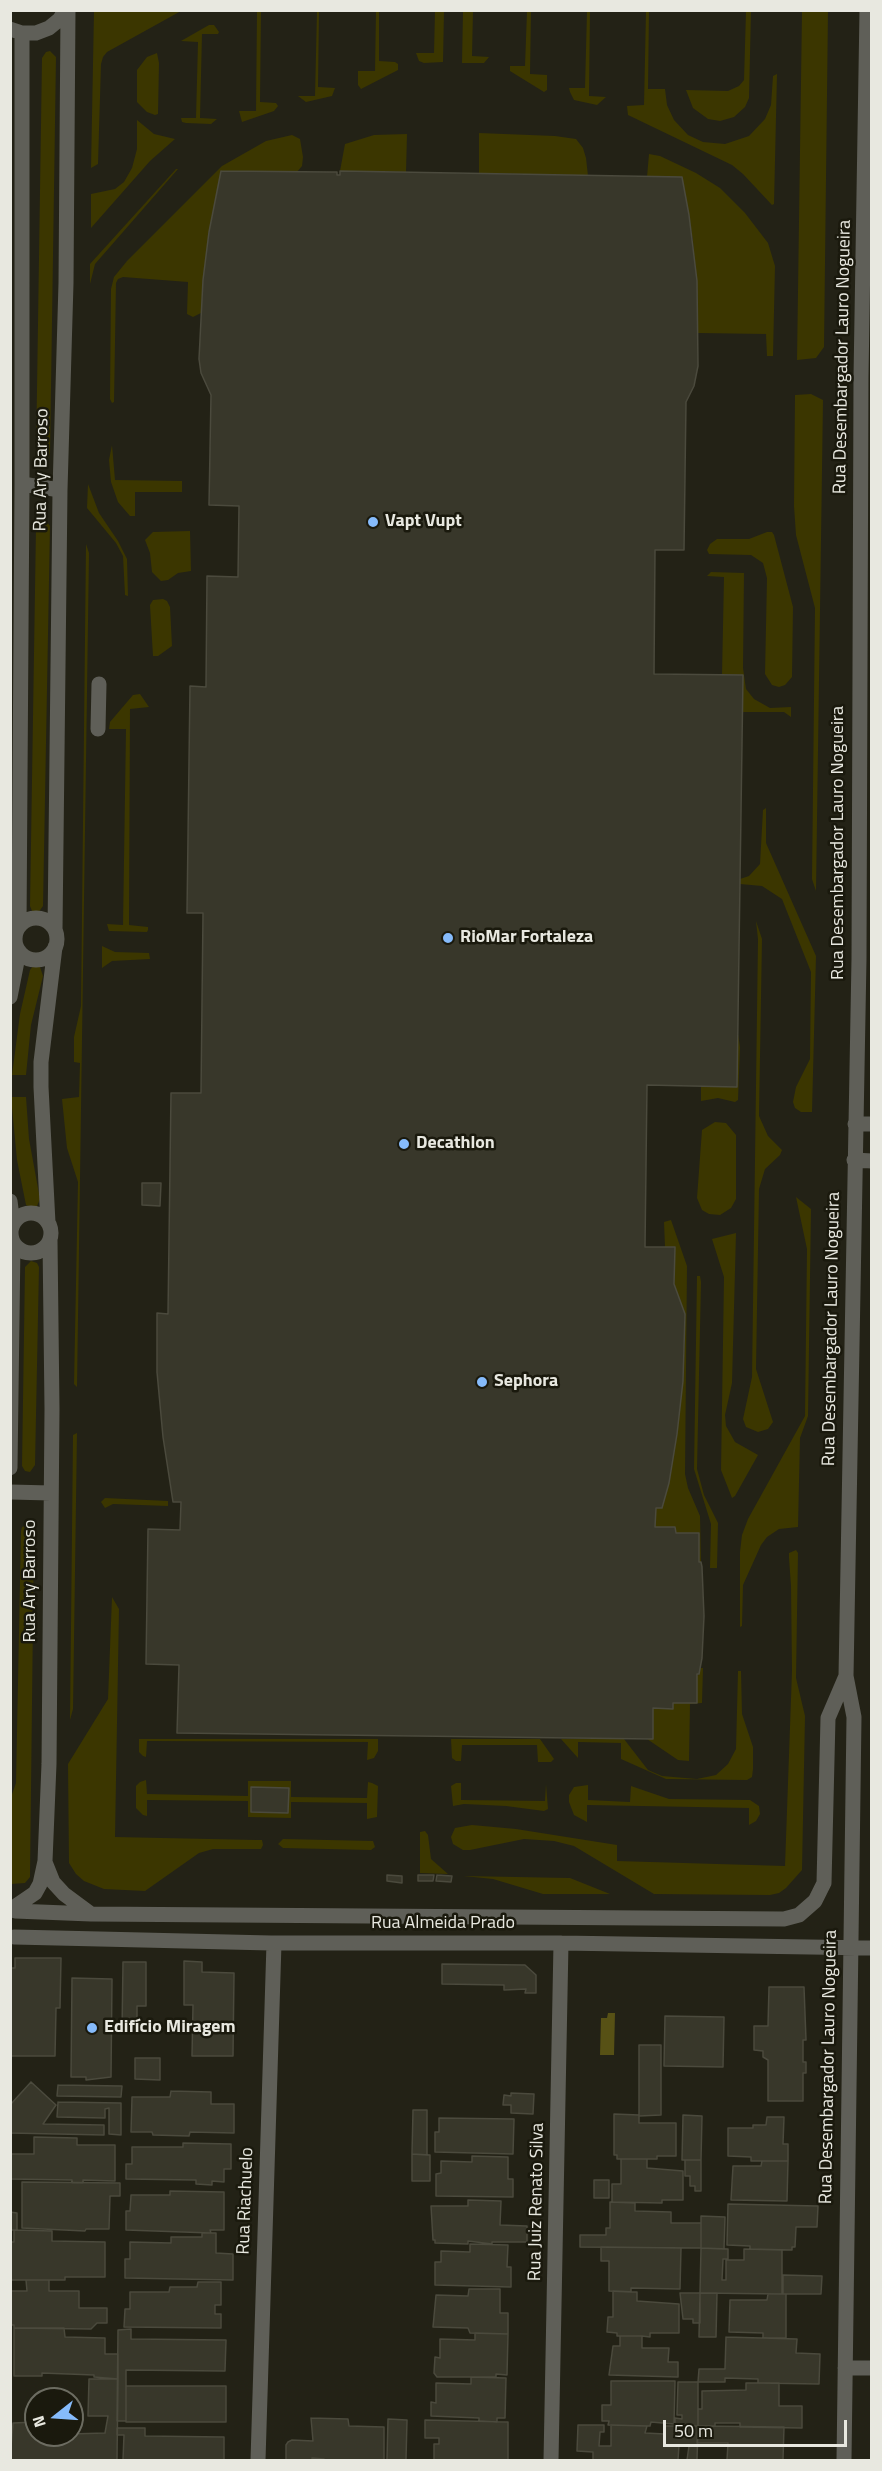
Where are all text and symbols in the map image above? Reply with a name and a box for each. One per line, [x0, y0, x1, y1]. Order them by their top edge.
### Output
street label: Rua Desembargador Lauro Nogueira [830, 220, 856, 494]
street label: Rua Ary Barroso [30, 408, 54, 532]
place label: Vapt Vupt [385, 511, 462, 533]
marker: Vapt Vupt [366, 515, 380, 529]
street label: Rua Desembargador Lauro Nogueira [828, 706, 850, 980]
place label: RioMar Fortaleza [460, 927, 593, 949]
marker: RioMar Fortaleza [441, 931, 455, 945]
place label: Decathlon [416, 1133, 495, 1155]
marker: Decathlon [397, 1137, 411, 1151]
street label: Rua Desembargador Lauro Nogueira [819, 1192, 845, 1466]
place label: Sephora [494, 1371, 558, 1393]
marker: Sephora [475, 1375, 489, 1389]
street label: Rua Ary Barroso [20, 1520, 42, 1642]
street label: Rua Almeida Prado [371, 1913, 515, 1935]
street label: Rua Desembargador Lauro Nogueira [816, 1930, 842, 2204]
place label: Edifício Miragem [104, 2017, 236, 2039]
marker: Edifício Miragem [85, 2021, 99, 2035]
street label: Rua Juiz Renato Silva [525, 2123, 549, 2281]
street label: Rua Riachuelo [233, 2147, 259, 2255]
north arrow [24, 2387, 84, 2447]
scale bar [666, 2408, 850, 2446]
text: N [26, 2413, 52, 2430]
text: 50 m [674, 2417, 713, 2444]

